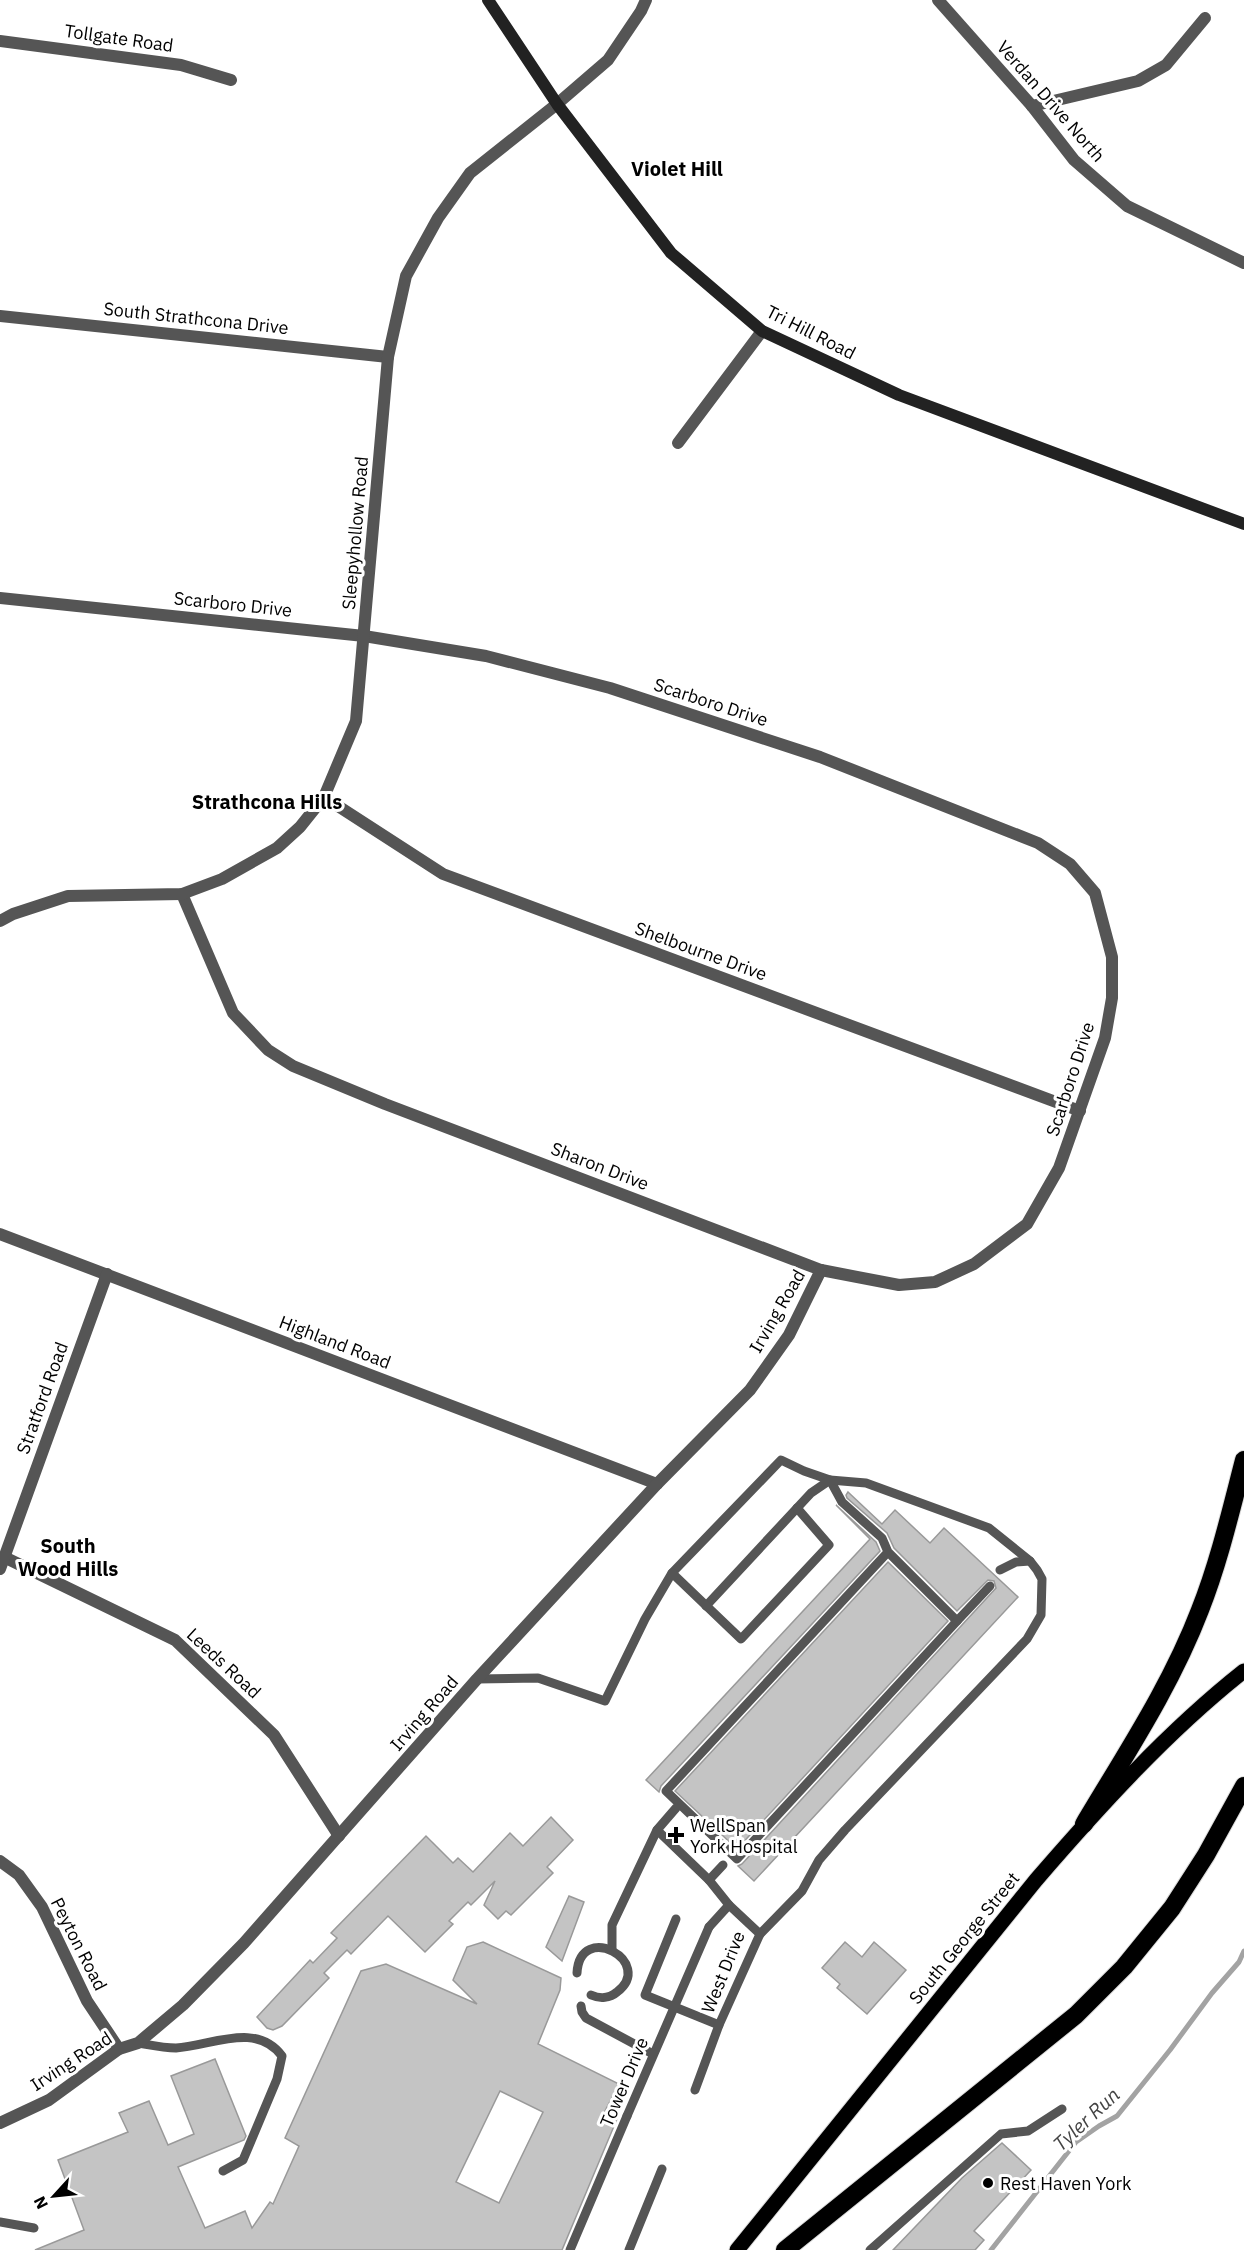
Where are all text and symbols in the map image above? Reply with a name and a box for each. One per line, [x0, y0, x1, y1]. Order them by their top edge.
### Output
street label: Tollgate Road [63, 19, 175, 57]
street label: Verdan Drive North [992, 36, 1110, 166]
district label: Violet Hill [631, 155, 723, 182]
street label: South Strathcona Drive [102, 297, 290, 339]
street label: Tri Hill Road [762, 300, 860, 364]
street label: Sleepyhollow Road [337, 455, 373, 611]
street label: Scarboro Drive [173, 586, 293, 622]
street label: Scarboro Drive [651, 673, 771, 731]
district label: Strathcona Hills [192, 788, 342, 815]
street label: Shelbourne Drive [632, 916, 770, 986]
street label: Scarboro Drive [1041, 1019, 1099, 1139]
street label: Sharon Drive [548, 1137, 652, 1195]
street label: Irving Road [744, 1265, 810, 1357]
street label: Highland Road [276, 1310, 394, 1374]
street label: Stratford Road [11, 1339, 73, 1457]
district label: South Wood Hills [18, 1532, 118, 1582]
street label: Leeds Road [182, 1623, 266, 1703]
street label: Irving Road [385, 1670, 463, 1756]
place label: WellSpan York Hospital [690, 1814, 798, 1858]
marker: WellSpan York Hospital [667, 1826, 685, 1844]
street label: South George Street [904, 1867, 1024, 2009]
street label: Peyton Road [46, 1894, 112, 1994]
street label: West Drive [696, 1927, 750, 2016]
street label: Irving Road [26, 2026, 116, 2096]
street label: Tower Drive [595, 2034, 653, 2130]
water label: Tyler Run [1047, 2081, 1125, 2157]
north arrow [24, 2166, 84, 2226]
place label: Rest Haven York [1000, 2172, 1132, 2195]
marker: Rest Haven York [981, 2176, 995, 2190]
text: N [29, 2193, 52, 2213]

